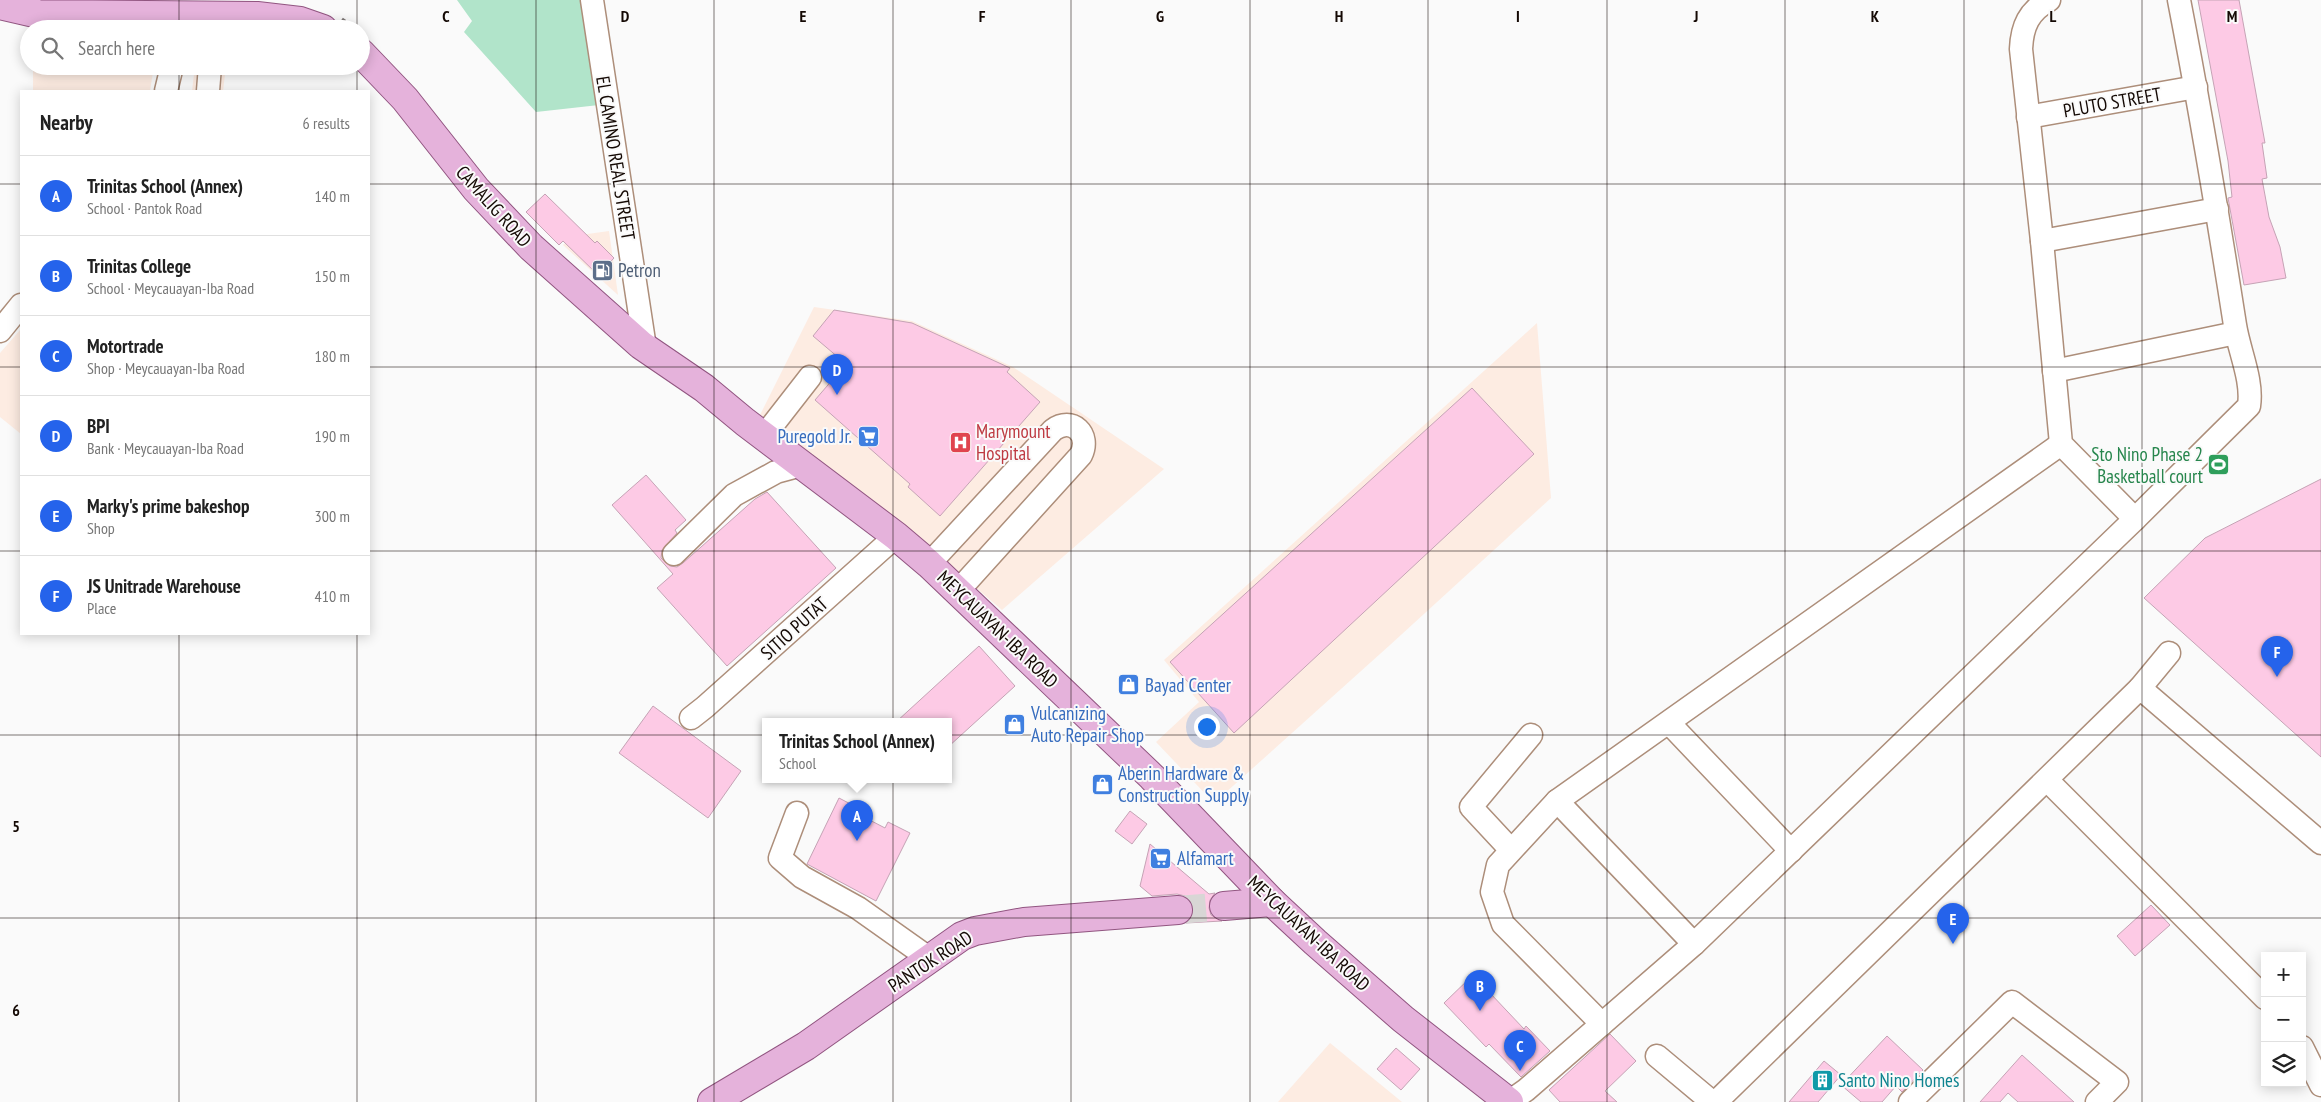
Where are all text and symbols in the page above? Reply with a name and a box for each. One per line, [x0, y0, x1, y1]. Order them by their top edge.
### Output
text: C [442, 6, 450, 26]
text: D [621, 6, 630, 26]
text: E [800, 6, 807, 26]
text: F [979, 6, 986, 26]
text: G [1156, 6, 1164, 26]
text: H [1335, 6, 1343, 26]
text: I [1516, 6, 1520, 26]
text: J [1693, 6, 1698, 26]
text: K [1871, 6, 1880, 26]
text: L [2050, 6, 2057, 26]
text: M [2227, 6, 2237, 26]
search box [20, 20, 370, 75]
icon: search [38, 34, 66, 62]
text: Search here [78, 36, 155, 60]
street label: EL CAMINO REAL STREET [591, 74, 641, 242]
street label: PLUTO STREET [2061, 81, 2163, 122]
text: Nearby [40, 109, 93, 136]
text: 6 results [303, 113, 350, 133]
street label: CAMALIG ROAD [451, 160, 537, 252]
text: Trinitas School (Annex) [87, 174, 243, 198]
text: A [52, 186, 60, 206]
text: 140 m [315, 186, 350, 206]
text: School · Pantok Road [87, 198, 202, 218]
text: Trinitas College [87, 254, 191, 278]
fuel station icon: Petron [590, 258, 614, 282]
place label: Petron [618, 258, 661, 282]
text: B [52, 266, 60, 286]
text: 150 m [315, 266, 350, 286]
text: School · Meycauayan-Iba Road [87, 278, 254, 298]
text: Motortrade [87, 334, 164, 358]
text: C [52, 346, 60, 366]
text: 180 m [315, 346, 350, 366]
pin: D [821, 354, 853, 395]
text: Shop · Meycauayan-Iba Road [87, 358, 245, 378]
text: BPI [87, 414, 110, 438]
place label: Marymount Hospital [976, 419, 1051, 465]
place label: Puregold Jr. [778, 424, 852, 448]
supermarket icon: Puregold Jr. [856, 424, 880, 448]
text: D [52, 426, 60, 446]
text: 190 m [315, 426, 350, 446]
hospital icon: Marymount Hospital [948, 430, 972, 454]
text: Bank · Meycauayan-Iba Road [87, 438, 244, 458]
place label: Sto Nino Phase 2 Basketball court [2091, 442, 2204, 488]
sports icon: Sto Nino Phase 2 Basketball court [2207, 453, 2231, 477]
text: Marky's prime bakeshop [87, 494, 249, 518]
text: E [53, 506, 59, 526]
text: 300 m [315, 506, 350, 526]
text: Shop [87, 518, 115, 538]
street label: MEYCAUAYAN-IBA ROAD [933, 565, 1063, 693]
text: JS Unitrade Warehouse [87, 574, 241, 598]
text: F [53, 586, 59, 606]
text: 410 m [315, 586, 350, 606]
street label: SITIO PUTAT [755, 591, 833, 664]
text: Place [87, 598, 116, 618]
pin: F [2261, 636, 2293, 677]
shop icon: Bayad Center [1117, 673, 1141, 697]
place label: Bayad Center [1145, 673, 1232, 697]
place label: Vulcanizing Auto Repair Shop [1030, 701, 1144, 747]
shop icon: Vulcanizing Auto Repair Shop [1003, 712, 1027, 736]
your location [1194, 714, 1220, 740]
popup [762, 718, 952, 783]
text: Trinitas School (Annex) [779, 729, 935, 753]
text: School [779, 753, 816, 773]
place label: Aberin Hardware & Construction Supply [1118, 761, 1250, 807]
shop icon: Aberin Hardware & Construction Supply [1090, 772, 1114, 796]
pin: A [841, 800, 873, 841]
text: 5 [12, 816, 20, 836]
supermarket icon: Alfamart [1149, 846, 1173, 870]
place label: Alfamart [1177, 846, 1235, 870]
street label: MEYCAUAYAN-IBA ROAD [1243, 870, 1375, 996]
pin: E [1937, 903, 1969, 944]
street label: PANTOK ROAD [883, 925, 977, 997]
map controls [2261, 952, 2306, 1087]
button: + [2261, 952, 2306, 997]
pin: B [1464, 970, 1496, 1011]
button: − [2261, 997, 2306, 1042]
text: 6 [12, 1000, 20, 1020]
pin: C [1504, 1030, 1536, 1071]
button: layers [2261, 1042, 2306, 1087]
building icon: Santo Nino Homes [1810, 1068, 1834, 1092]
place label: Santo Nino Homes [1838, 1068, 1959, 1092]

